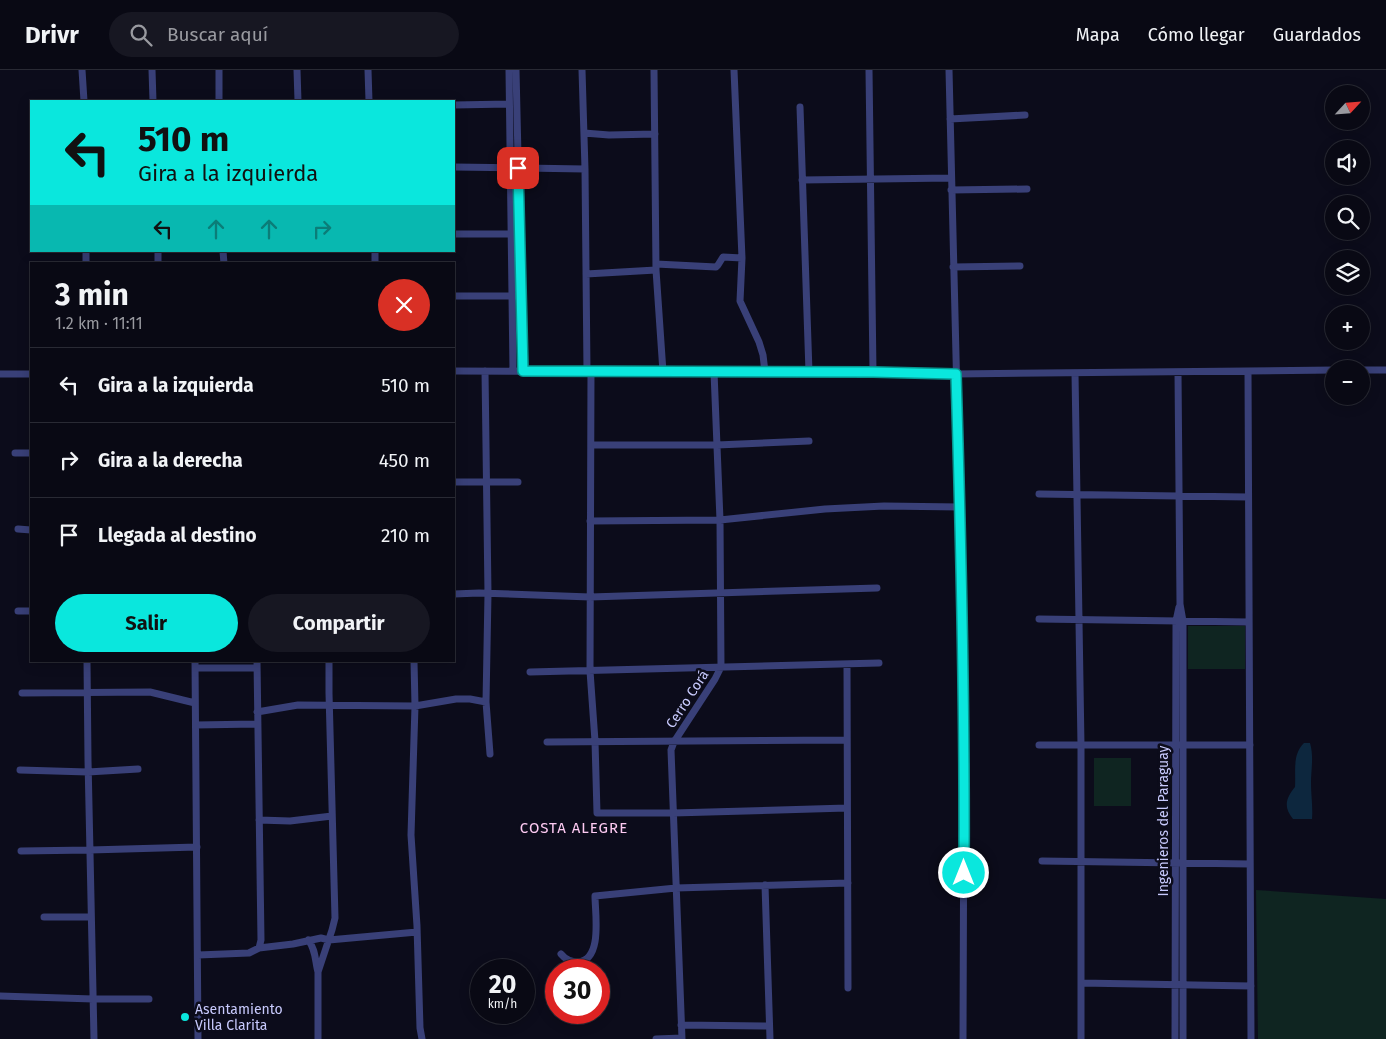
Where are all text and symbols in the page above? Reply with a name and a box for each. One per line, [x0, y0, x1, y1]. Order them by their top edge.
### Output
search box [109, 12, 459, 57]
text: Drivr [25, 21, 79, 49]
icon: search [127, 21, 155, 49]
text: Buscar aquí [167, 23, 268, 46]
text: Mapa [1076, 24, 1120, 46]
text: Cómo llegar [1148, 24, 1245, 46]
text: Guardados [1273, 24, 1361, 46]
north arrow [1325, 85, 1370, 130]
map controls [1325, 85, 1370, 405]
text: 510 m [138, 118, 229, 160]
icon: left [55, 120, 120, 185]
button: sound [1325, 140, 1370, 185]
pin [497, 147, 539, 189]
icon: arrive [504, 154, 532, 182]
text: Gira a la izquierda [138, 160, 318, 187]
button: search [1325, 195, 1370, 240]
icon: left [149, 215, 177, 243]
icon: ahead [202, 215, 230, 243]
icon: ahead [255, 215, 283, 243]
icon: right [308, 215, 336, 243]
button: layers [1325, 250, 1370, 295]
text: 3 min [55, 277, 129, 313]
button: close [378, 279, 430, 331]
button: + [1325, 305, 1370, 350]
text: 1.2 km · 11:11 [55, 314, 143, 333]
button: − [1325, 360, 1370, 405]
icon: left [55, 371, 83, 399]
text: Gira a la izquierda [98, 374, 254, 397]
text: 510 m [381, 374, 430, 397]
icon: right [55, 446, 83, 474]
text: Gira a la derecha [98, 449, 243, 472]
text: 450 m [379, 449, 430, 472]
icon: arrive [55, 521, 83, 549]
text: Llegada al destino [98, 524, 257, 547]
text: 210 m [381, 524, 430, 547]
button: Salir [55, 594, 238, 652]
button: Compartir [248, 594, 430, 652]
street label: Cerro Corá [662, 667, 712, 731]
street label: Ingenieros del Paraguay [1155, 745, 1172, 896]
district label: COSTA ALEGRE [520, 819, 628, 837]
position arrow [937, 846, 989, 898]
speed limit sign: 30 [545, 959, 610, 1024]
text: 20 [489, 970, 516, 1000]
text: km/h [488, 997, 517, 1011]
place label: Asentamiento Villa Clarita [195, 1001, 283, 1034]
marker: Asentamiento Villa Clarita [179, 1011, 191, 1023]

